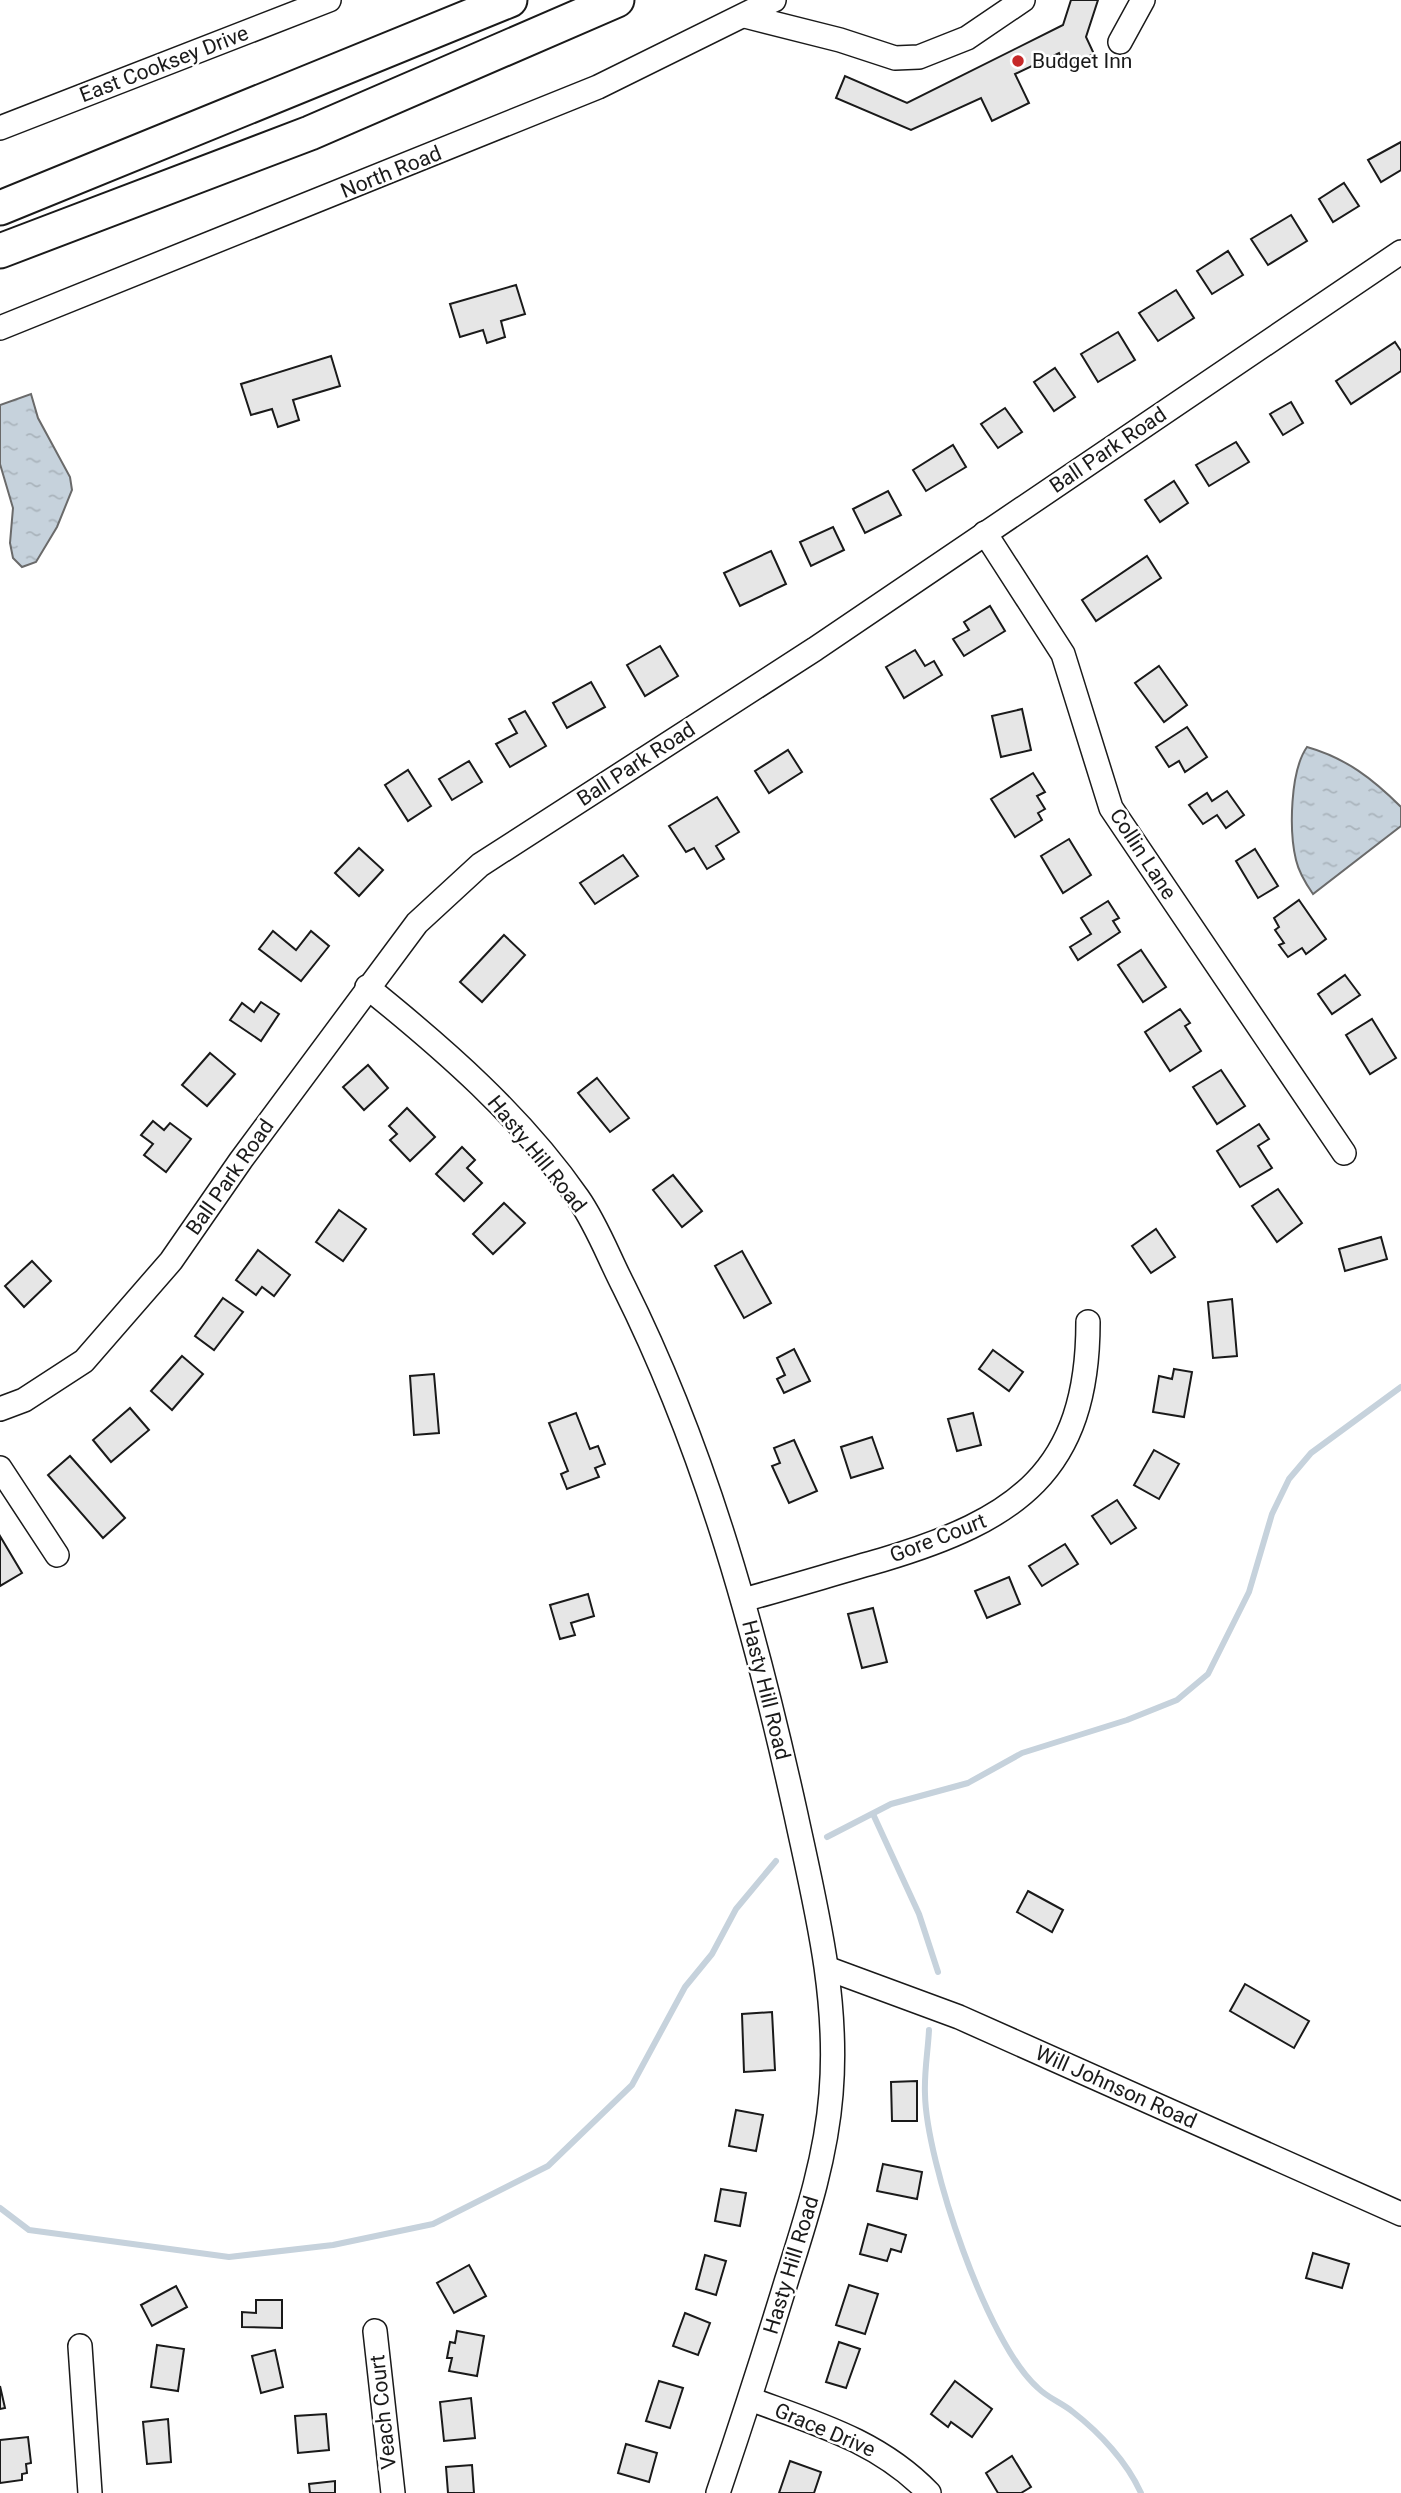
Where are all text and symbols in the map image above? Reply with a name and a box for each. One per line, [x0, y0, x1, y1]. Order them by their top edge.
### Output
street label: East Cooksey Drive [76, 21, 252, 107]
place label: Budget Inn [1032, 49, 1132, 73]
marker: Budget Inn [1010, 53, 1026, 69]
street label: North Road [337, 141, 445, 203]
street label: Ball Park Road [1045, 402, 1171, 498]
street label: Ball Park Road [573, 717, 699, 811]
street label: Collin Lane [1105, 804, 1181, 904]
street label: Hasty Hill Road [483, 1091, 591, 1217]
street label: Ball Park Road [181, 1115, 279, 1239]
street label: Gore Court [886, 1509, 990, 1567]
street label: Hasty Hill Road [737, 1618, 795, 1762]
street label: Will Johnson Road [1032, 2041, 1200, 2133]
street label: Hasty Hill Road [759, 2193, 823, 2337]
street label: Veach Court [365, 2353, 401, 2470]
street label: Grace Drive [771, 2398, 879, 2462]

